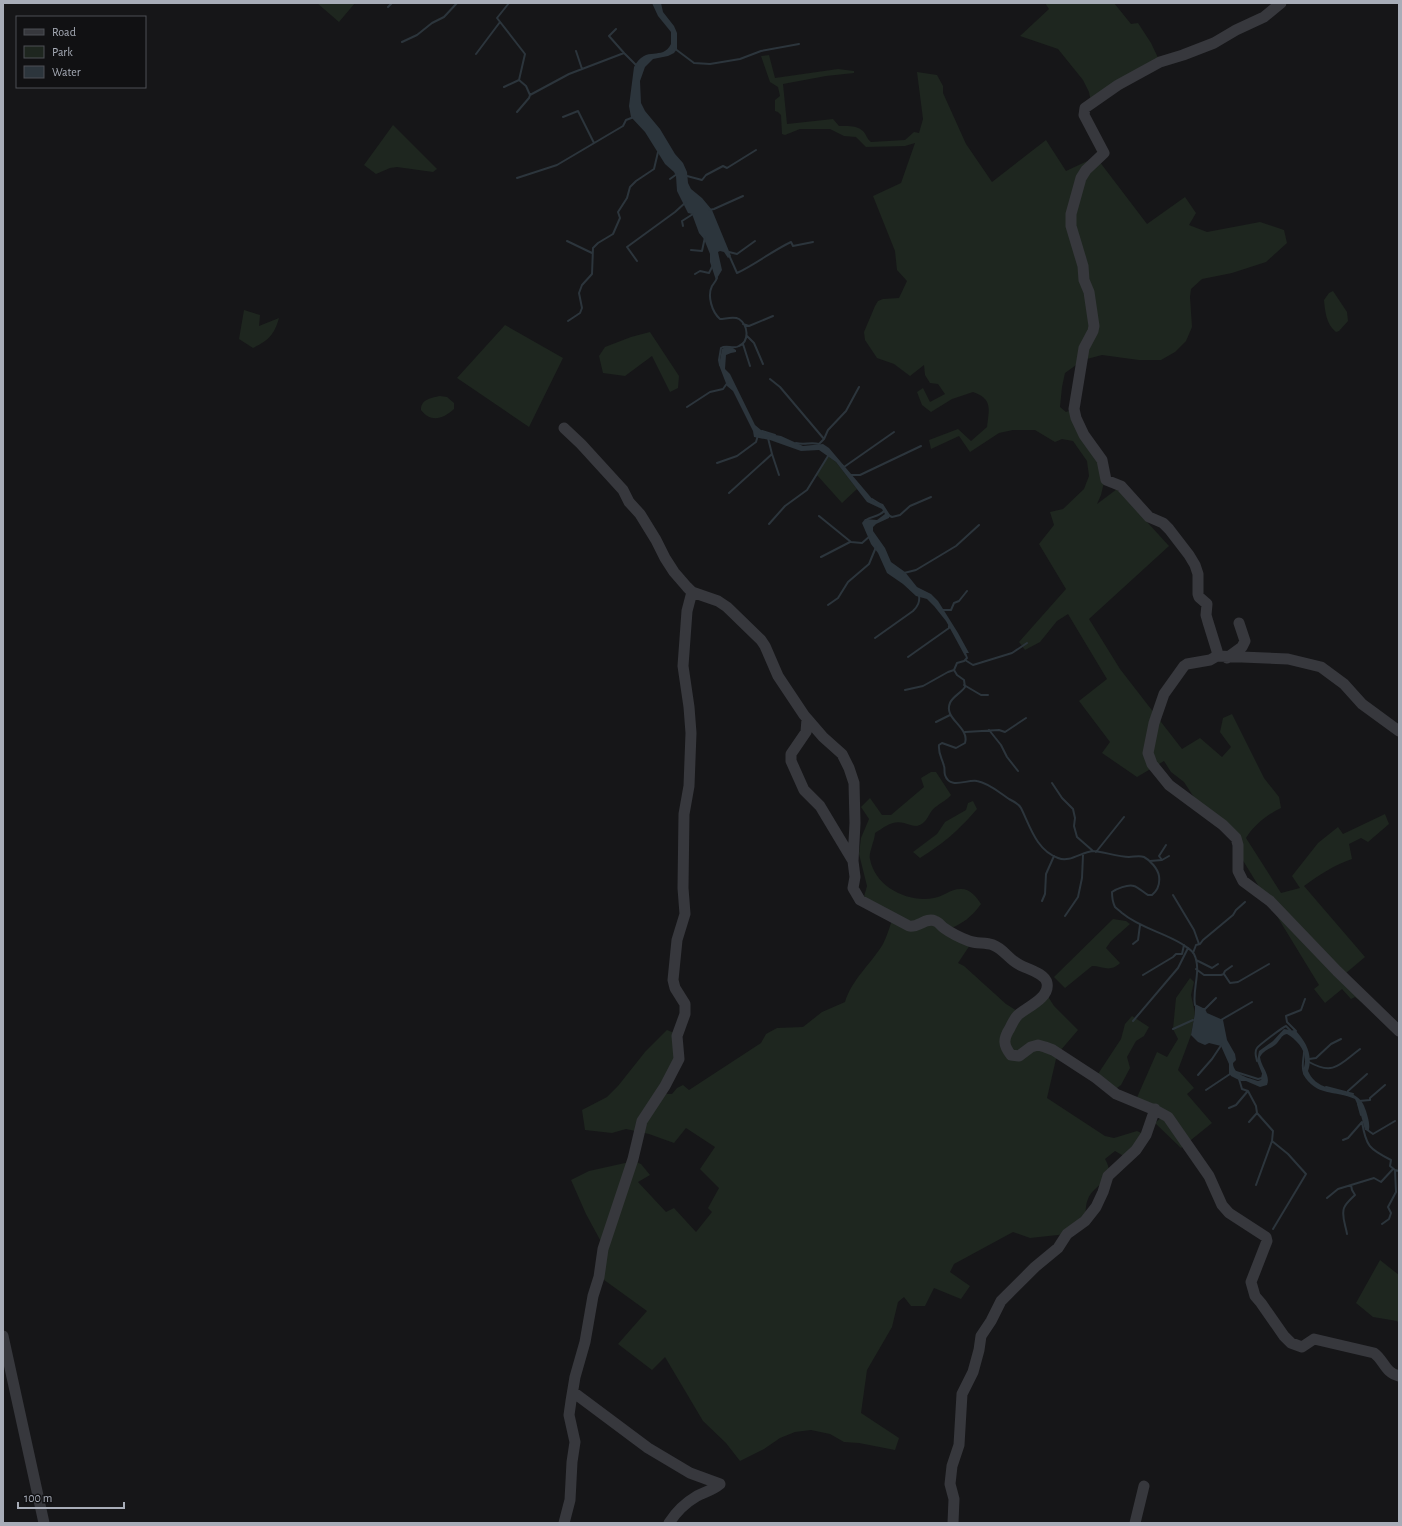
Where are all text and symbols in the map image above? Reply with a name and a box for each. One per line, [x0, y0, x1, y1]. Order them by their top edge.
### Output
legend [16, 16, 146, 88]
text: Road [52, 26, 76, 38]
text: Park [52, 46, 73, 58]
text: Water [52, 66, 81, 78]
scale bar [18, 1484, 124, 1510]
text: 100 m [24, 1492, 52, 1504]

